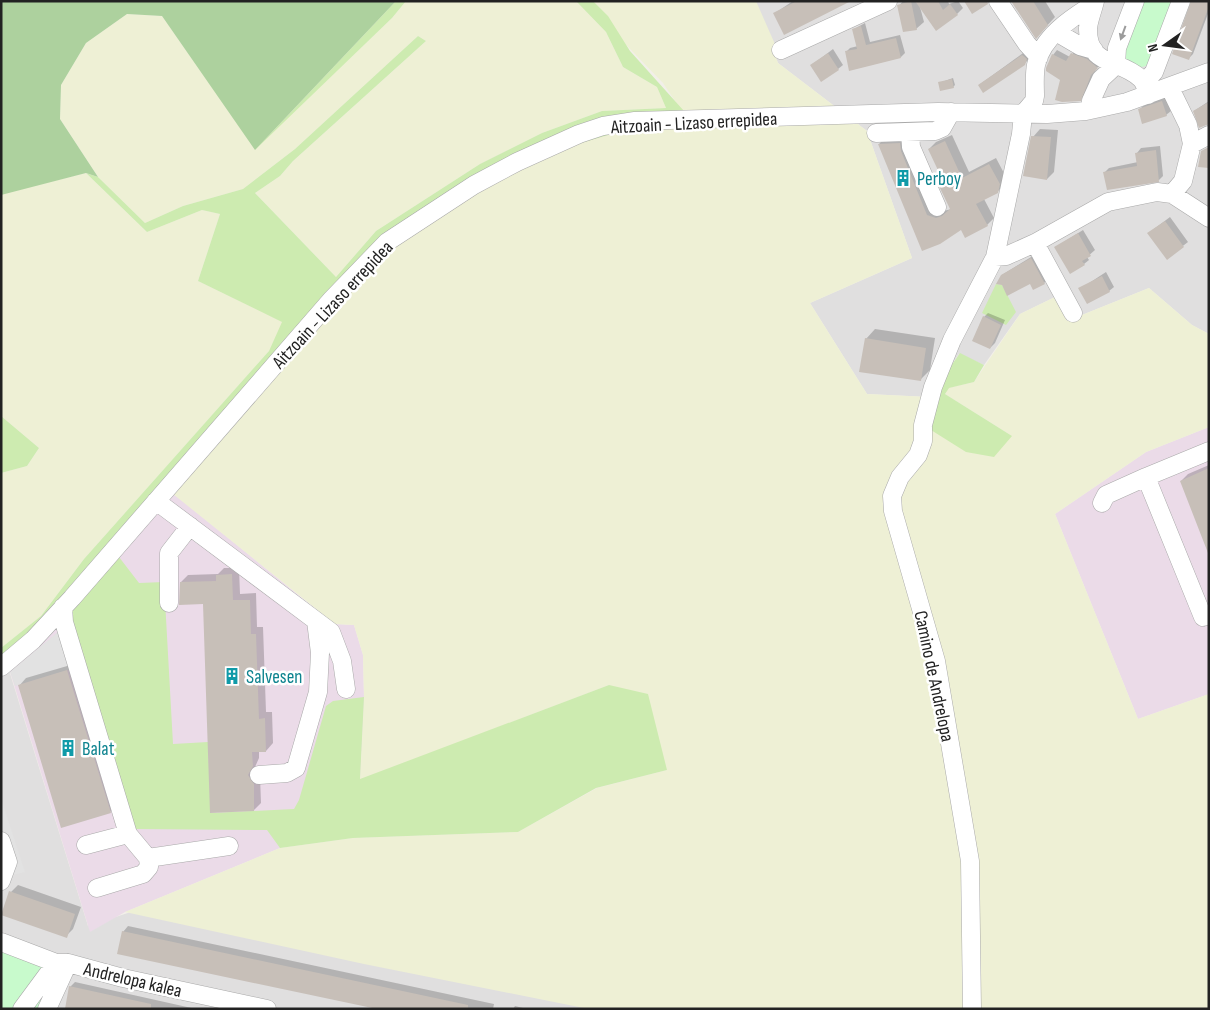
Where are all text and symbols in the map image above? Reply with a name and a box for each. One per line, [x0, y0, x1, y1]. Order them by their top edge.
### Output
north arrow [1140, 20, 1190, 70]
one-way arrow [1119, 26, 1127, 41]
text: N [1144, 42, 1162, 54]
street label: Aitzoain - Lizaso errepidea [609, 108, 778, 139]
building icon: Perboy [893, 168, 913, 188]
place label: Perboy [917, 168, 962, 191]
street label: Aitzoain - Lizaso errepidea [267, 236, 398, 375]
street label: Camino de Andrelopa [908, 609, 959, 744]
building icon: Salvesen [222, 666, 242, 686]
place label: Salvesen [246, 666, 302, 689]
building icon: Balat [58, 738, 78, 758]
place label: Balat [82, 738, 115, 761]
street label: Andrelopa kalea [80, 958, 184, 1003]

